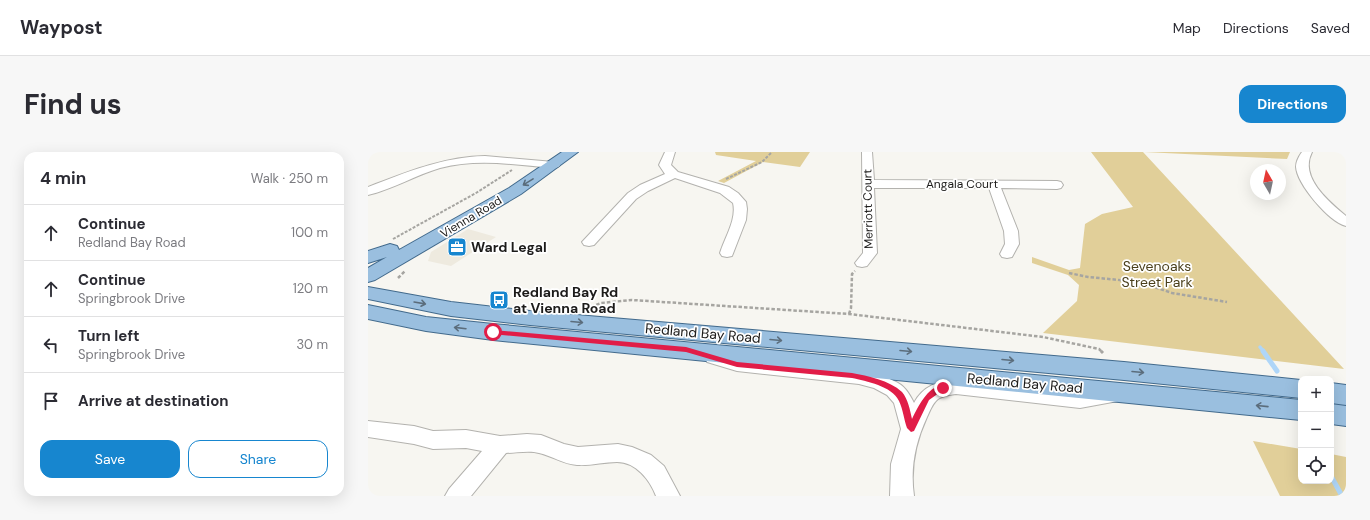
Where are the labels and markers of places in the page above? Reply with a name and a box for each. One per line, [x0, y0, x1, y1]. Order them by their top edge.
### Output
office icon: Ward Legal [446, 236, 468, 258]
place label: Ward Legal [471, 238, 547, 256]
place label: Redland Bay Rd at Vienna Road [513, 283, 618, 317]
bus stop icon: Redland Bay Rd at Vienna Road [488, 289, 510, 311]

